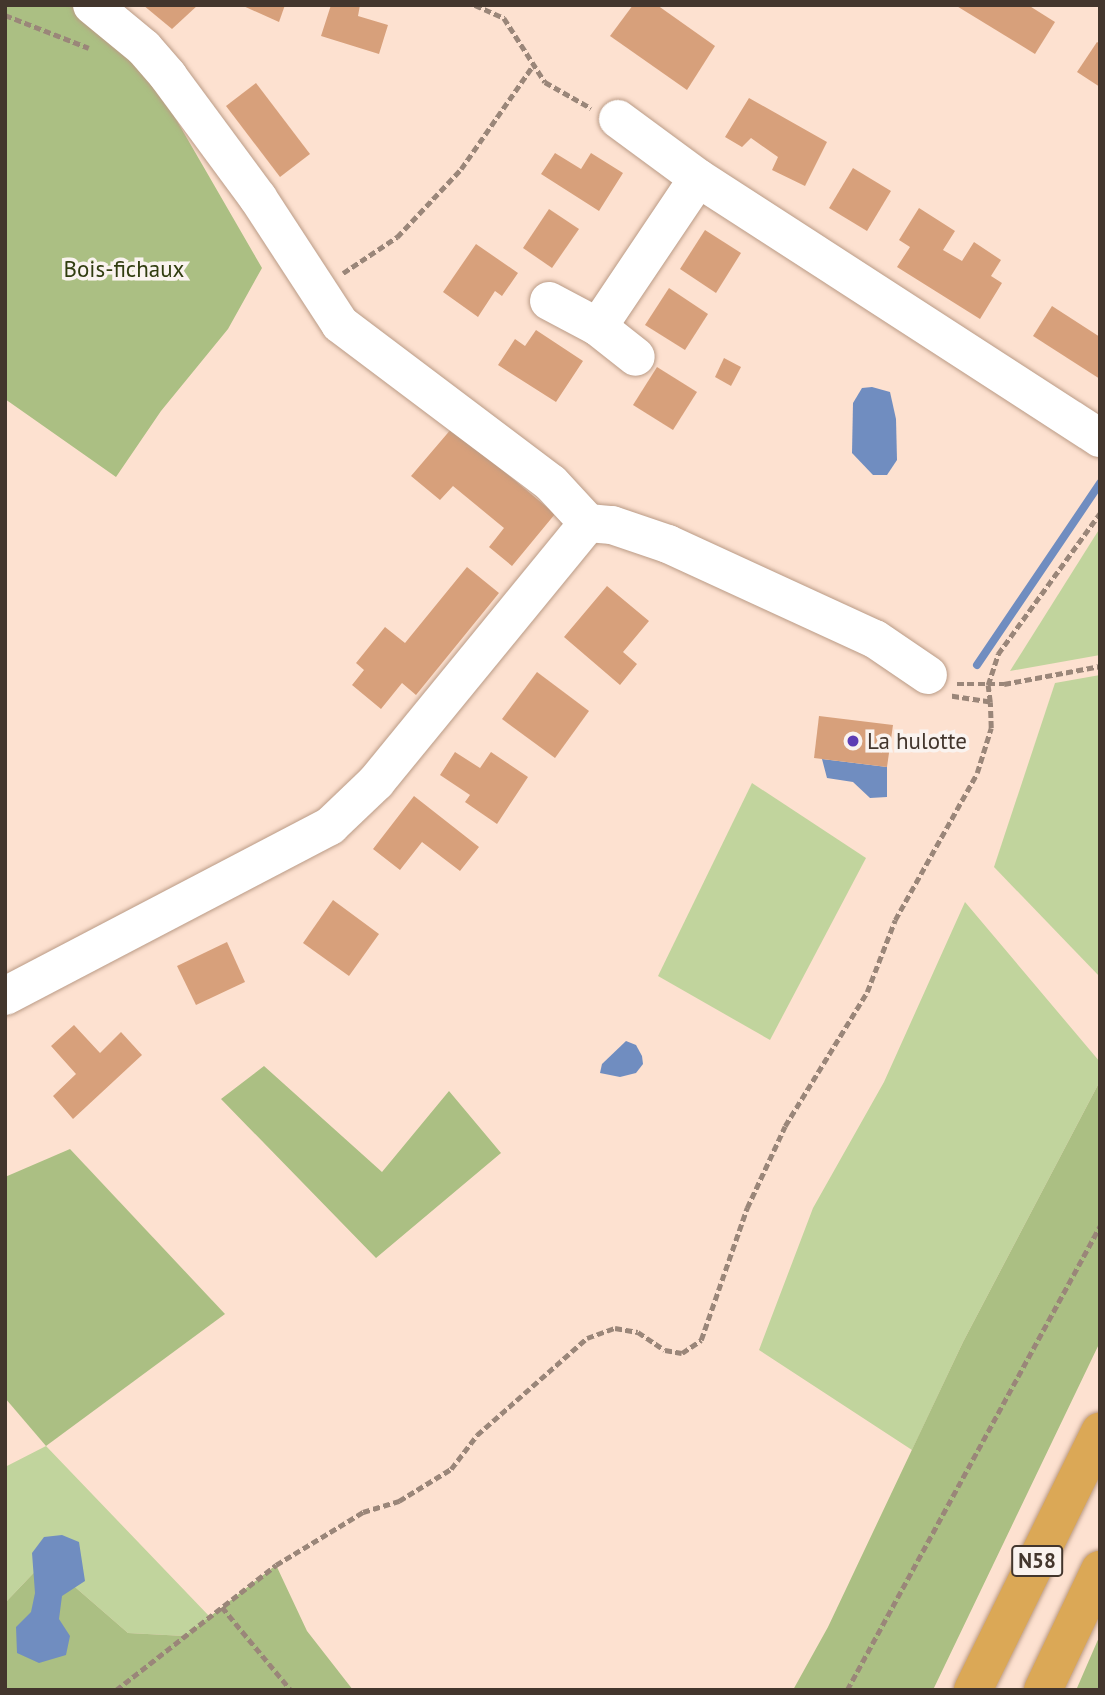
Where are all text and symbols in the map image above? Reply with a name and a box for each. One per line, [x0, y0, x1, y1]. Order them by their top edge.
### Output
park label: Bois-fichaux [64, 255, 184, 283]
place label: La hulotte [867, 727, 967, 755]
marker: La hulotte [845, 733, 861, 749]
road number: N58 [1011, 1544, 1063, 1578]

